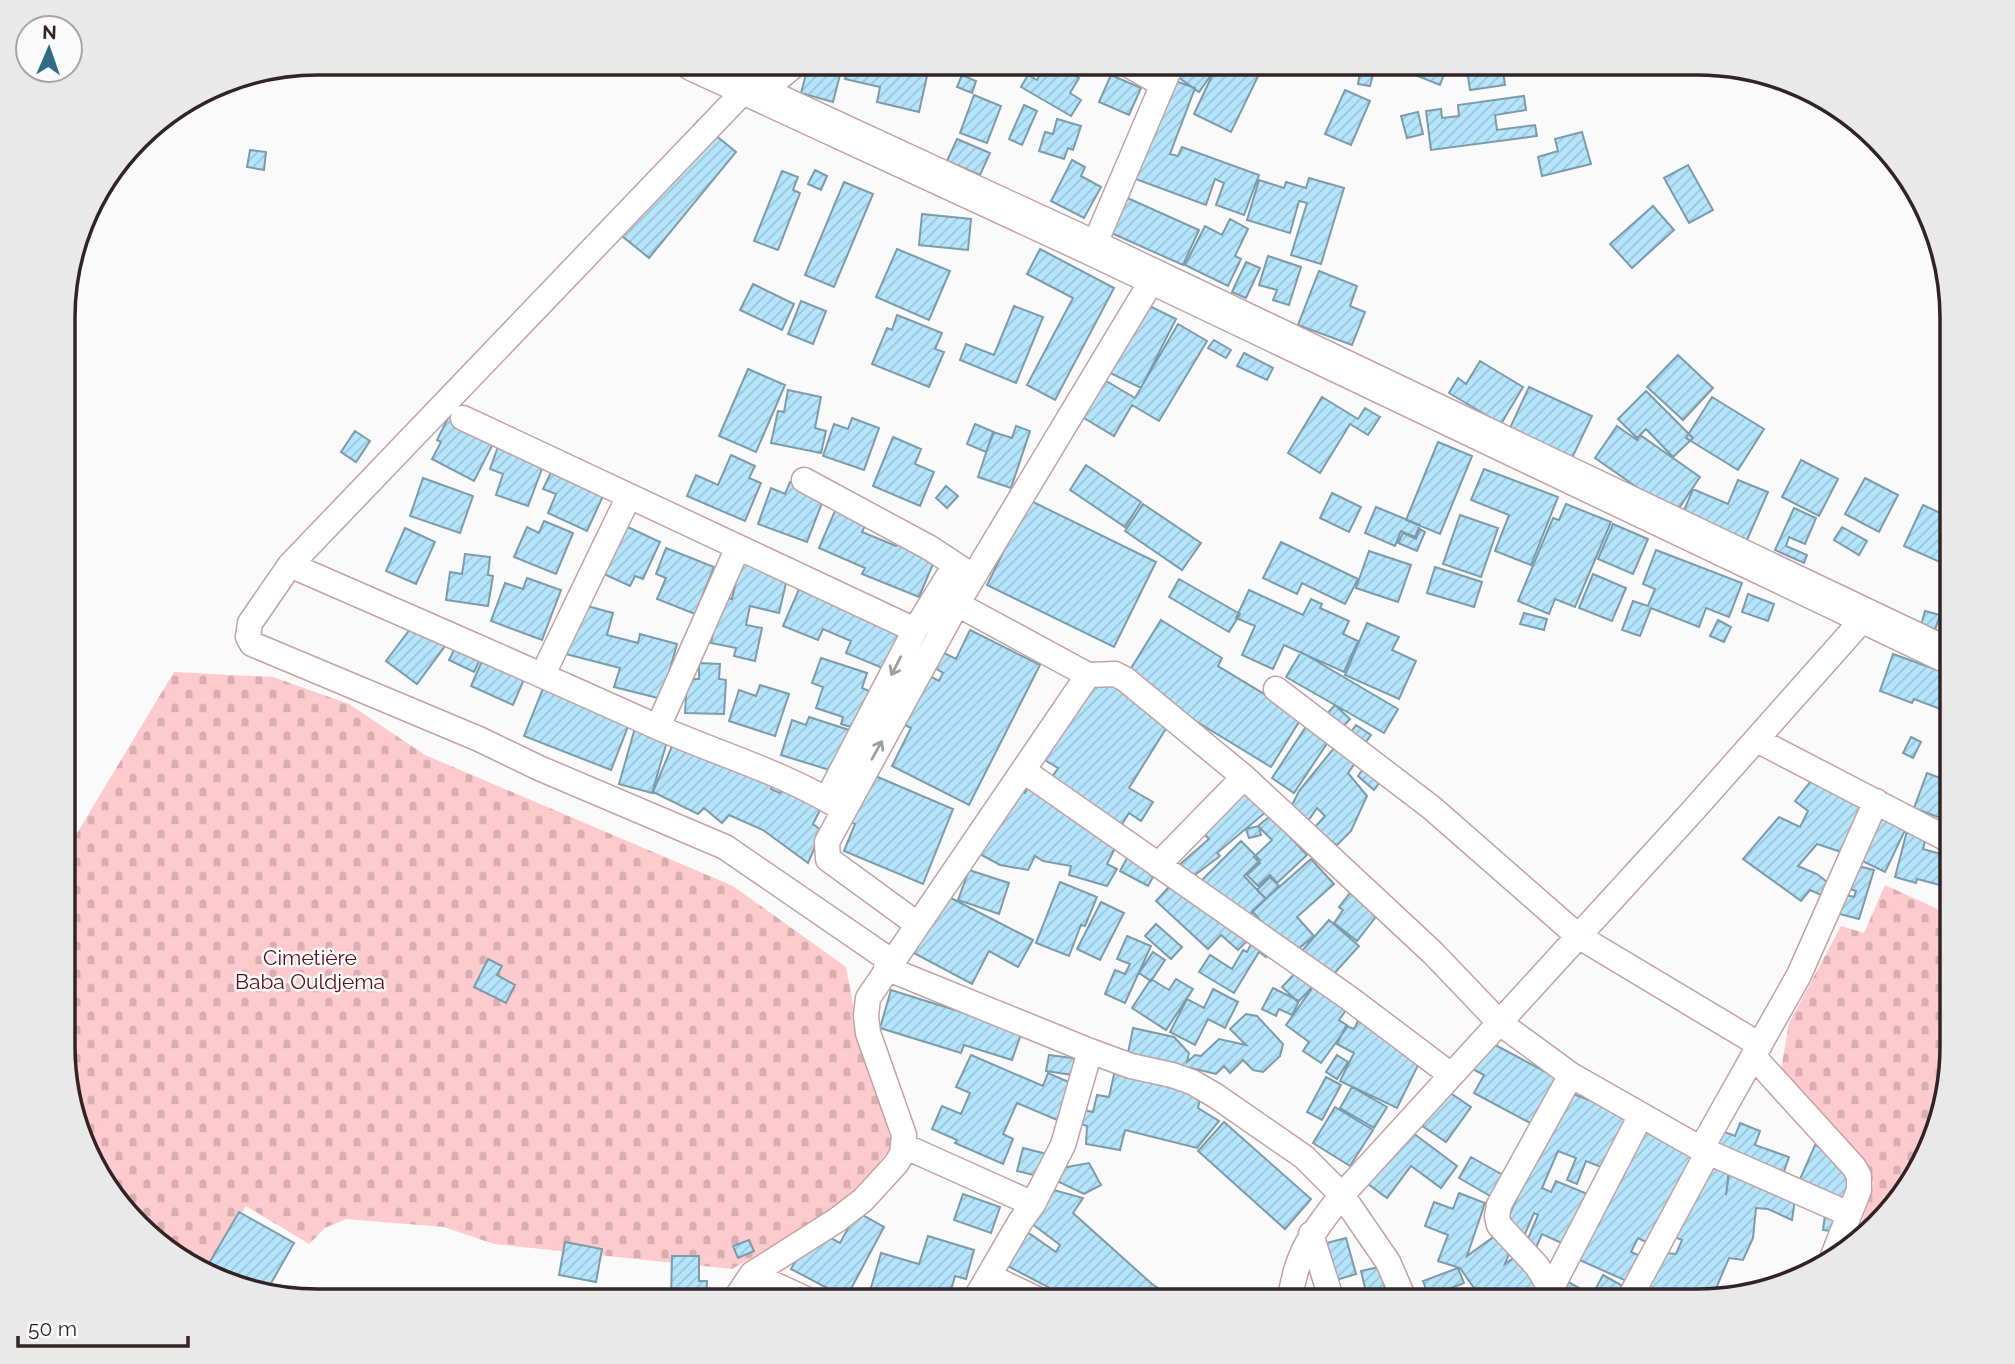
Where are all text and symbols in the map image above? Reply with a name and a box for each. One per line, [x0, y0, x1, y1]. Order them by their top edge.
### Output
north arrow [14, 14, 84, 84]
text: N [42, 21, 57, 43]
one-way arrow [889, 655, 902, 676]
one-way arrow [871, 740, 884, 761]
park label: Cimetière Baba Ouldjema [235, 945, 385, 994]
scale bar [18, 1304, 187, 1348]
text: 50 m [28, 1316, 77, 1341]

